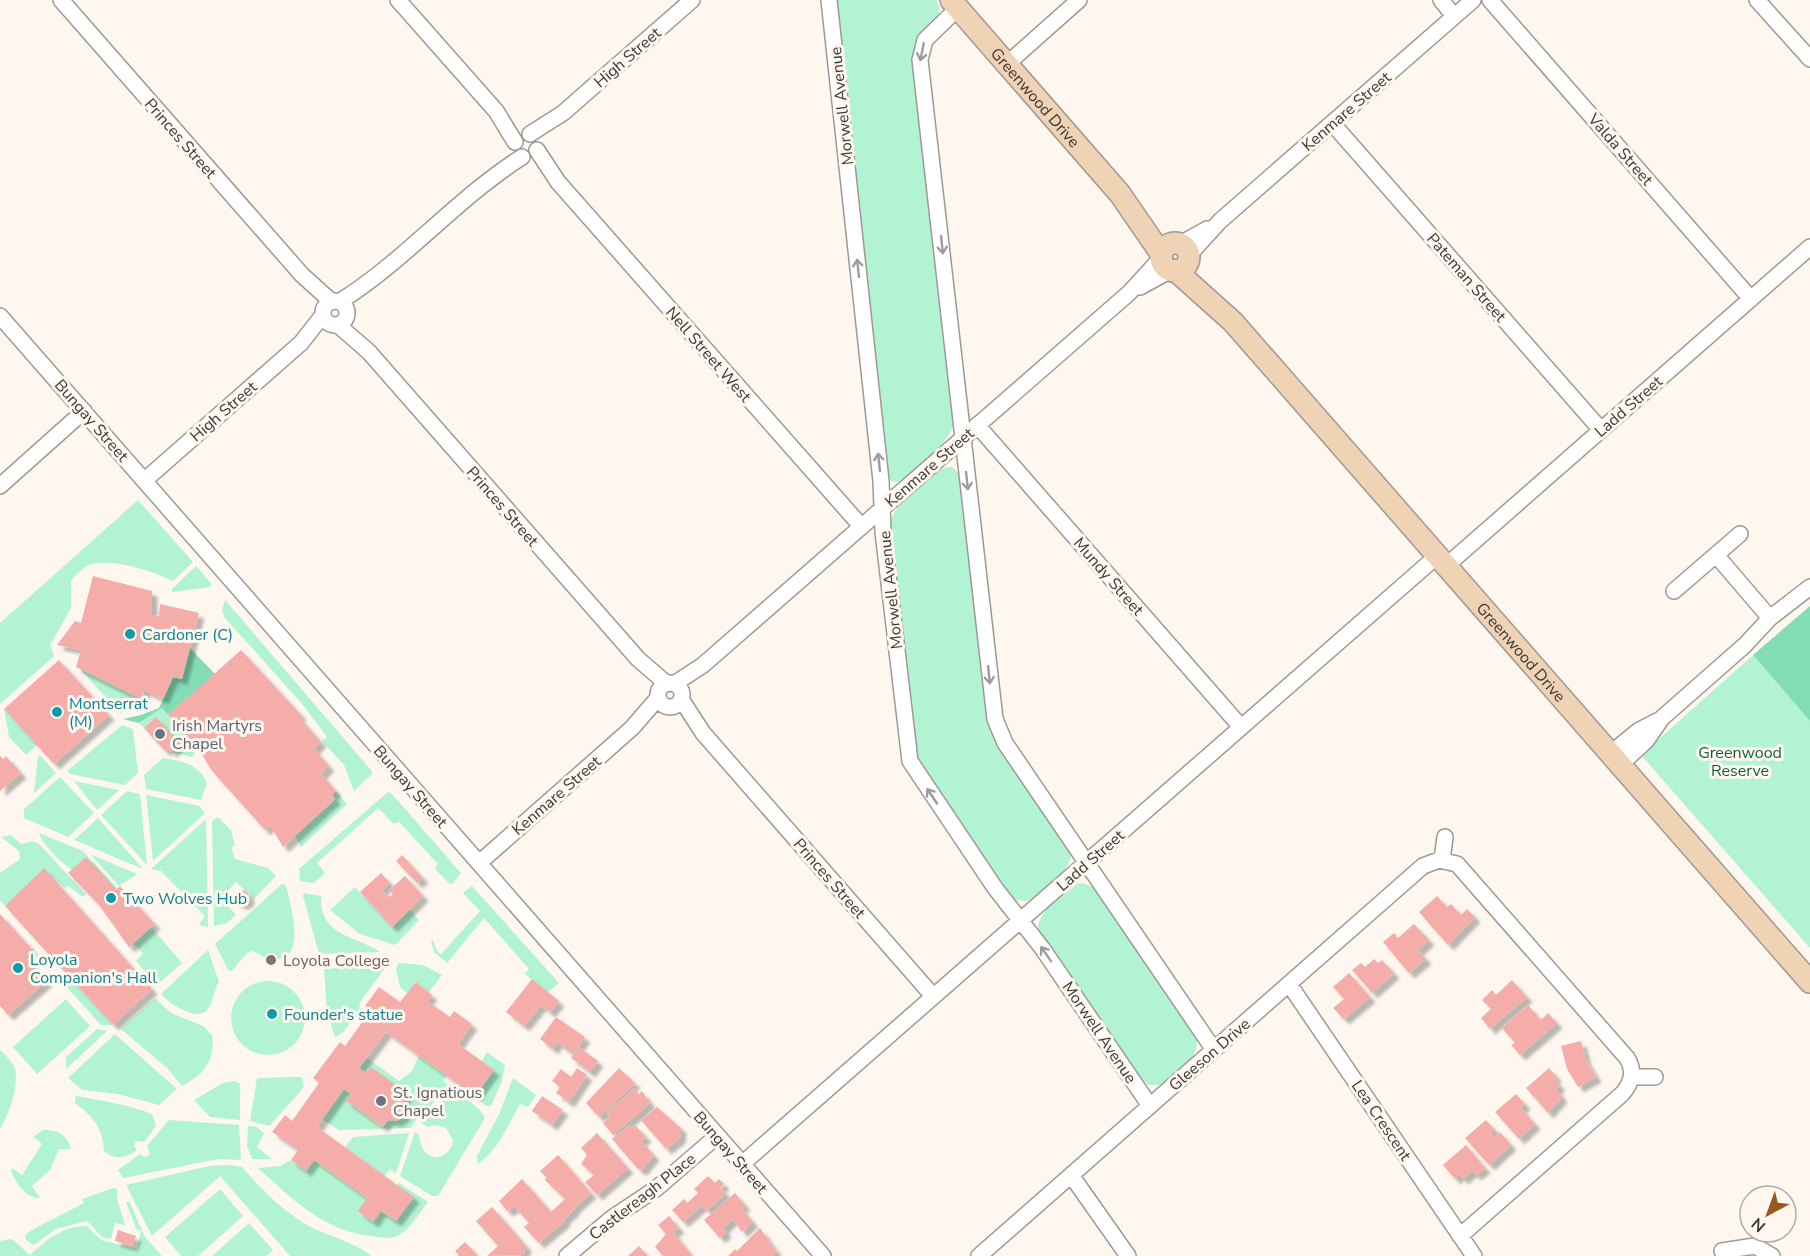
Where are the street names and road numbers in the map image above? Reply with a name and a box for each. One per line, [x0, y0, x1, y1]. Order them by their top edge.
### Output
street label: High Street [589, 22, 666, 93]
street label: Greenwood Drive [985, 43, 1085, 153]
street label: Morwell Avenue [825, 46, 859, 166]
street label: Kenmare Street [1297, 67, 1396, 157]
street label: Princes Street [139, 94, 222, 184]
street label: Valda Street [1582, 108, 1658, 191]
street label: Pateman Street [1421, 228, 1511, 327]
street label: Nell Street West [661, 302, 756, 407]
street label: Ladd Street [1590, 371, 1668, 442]
street label: Bungay Street [49, 375, 133, 467]
street label: High Street [185, 376, 262, 447]
street label: Kenmare Street [880, 423, 979, 513]
street label: Princes Street [461, 462, 544, 552]
street label: Morwell Avenue [874, 530, 908, 650]
street label: Mundy Street [1068, 533, 1149, 621]
street label: Greenwood Drive [1471, 598, 1570, 707]
street label: Bungay Street [368, 741, 452, 833]
street label: Kenmare Street [507, 751, 606, 841]
street label: Ladd Street [1052, 825, 1130, 896]
street label: Princes Street [788, 834, 871, 924]
street label: Morwell Avenue [1057, 977, 1141, 1088]
street label: Gleeson Drive [1164, 1013, 1255, 1096]
street label: Lea Crescent [1346, 1076, 1416, 1165]
street label: Bungay Street [688, 1107, 772, 1199]
street label: Castlereagh Place [585, 1148, 700, 1245]

